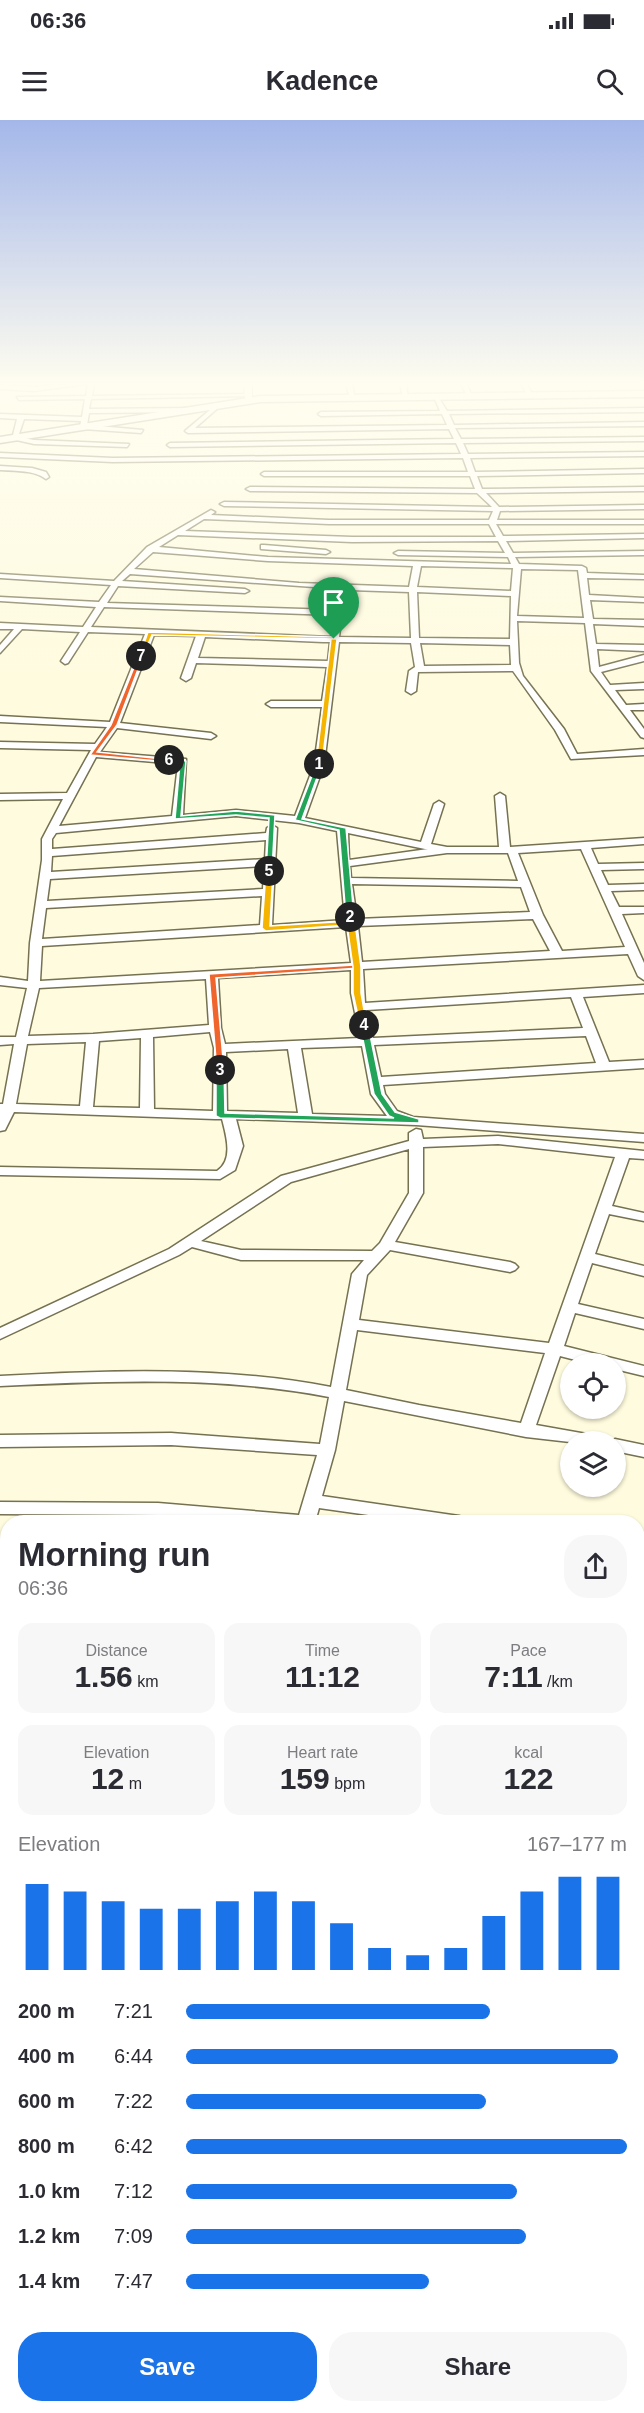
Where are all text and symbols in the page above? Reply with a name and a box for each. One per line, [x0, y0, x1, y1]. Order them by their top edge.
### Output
text: 06:36 [30, 8, 86, 33]
icon: menu [18, 65, 51, 98]
icon: search [593, 65, 626, 98]
text: Kadence [266, 66, 378, 96]
pin [308, 577, 359, 639]
icon: arrive [317, 586, 350, 619]
pin: 7 [126, 641, 156, 671]
text: 7 [137, 647, 145, 664]
pin: 6 [154, 745, 184, 775]
pin: 1 [304, 749, 334, 779]
text: 6 [165, 751, 173, 768]
text: 1 [315, 755, 323, 772]
pin: 5 [254, 856, 284, 886]
text: 5 [265, 862, 273, 879]
pin: 2 [335, 902, 365, 932]
text: 2 [346, 908, 354, 925]
pin: 4 [349, 1010, 379, 1040]
text: 4 [360, 1016, 368, 1033]
pin: 3 [205, 1055, 235, 1085]
text: 3 [216, 1061, 224, 1078]
map controls [560, 1353, 626, 1497]
button: locate [560, 1353, 626, 1419]
button: layers [560, 1431, 626, 1497]
button: share [564, 1535, 627, 1598]
text: Morning run [18, 1536, 210, 1573]
text: 06:36 [18, 1577, 68, 1599]
text: Distance [85, 1642, 148, 1659]
text: Time [305, 1642, 340, 1659]
text: Pace [510, 1642, 547, 1659]
text: 1.56 [74, 1660, 133, 1693]
text: 11:12 [285, 1660, 360, 1693]
text: 7:11 [484, 1660, 543, 1693]
text: km [133, 1673, 159, 1690]
text: /km [543, 1673, 573, 1690]
text: Elevation [84, 1744, 149, 1761]
text: Heart rate [287, 1744, 358, 1761]
text: kcal [514, 1744, 543, 1761]
text: 12 [91, 1762, 124, 1795]
text: 159 [280, 1762, 330, 1795]
text: 122 [503, 1762, 554, 1795]
text: m [124, 1775, 142, 1792]
text: bpm [330, 1775, 365, 1792]
text: Elevation [18, 1833, 100, 1855]
text: 167–177 m [527, 1833, 627, 1855]
text: 200 m [18, 2000, 75, 2022]
text: 7:21 [114, 2000, 153, 2022]
text: 400 m [18, 2045, 75, 2067]
text: 6:44 [114, 2045, 153, 2067]
text: 600 m [18, 2090, 75, 2112]
text: 7:22 [114, 2090, 153, 2112]
text: 800 m [18, 2135, 75, 2157]
text: 6:42 [114, 2135, 153, 2157]
text: 1.0 km [18, 2180, 80, 2202]
text: 7:12 [114, 2180, 153, 2202]
text: 1.2 km [18, 2225, 80, 2247]
text: 7:09 [114, 2225, 153, 2247]
text: 1.4 km [18, 2270, 80, 2292]
text: 7:47 [114, 2270, 153, 2292]
button: Save [18, 2332, 317, 2401]
button: Share [329, 2332, 627, 2401]

